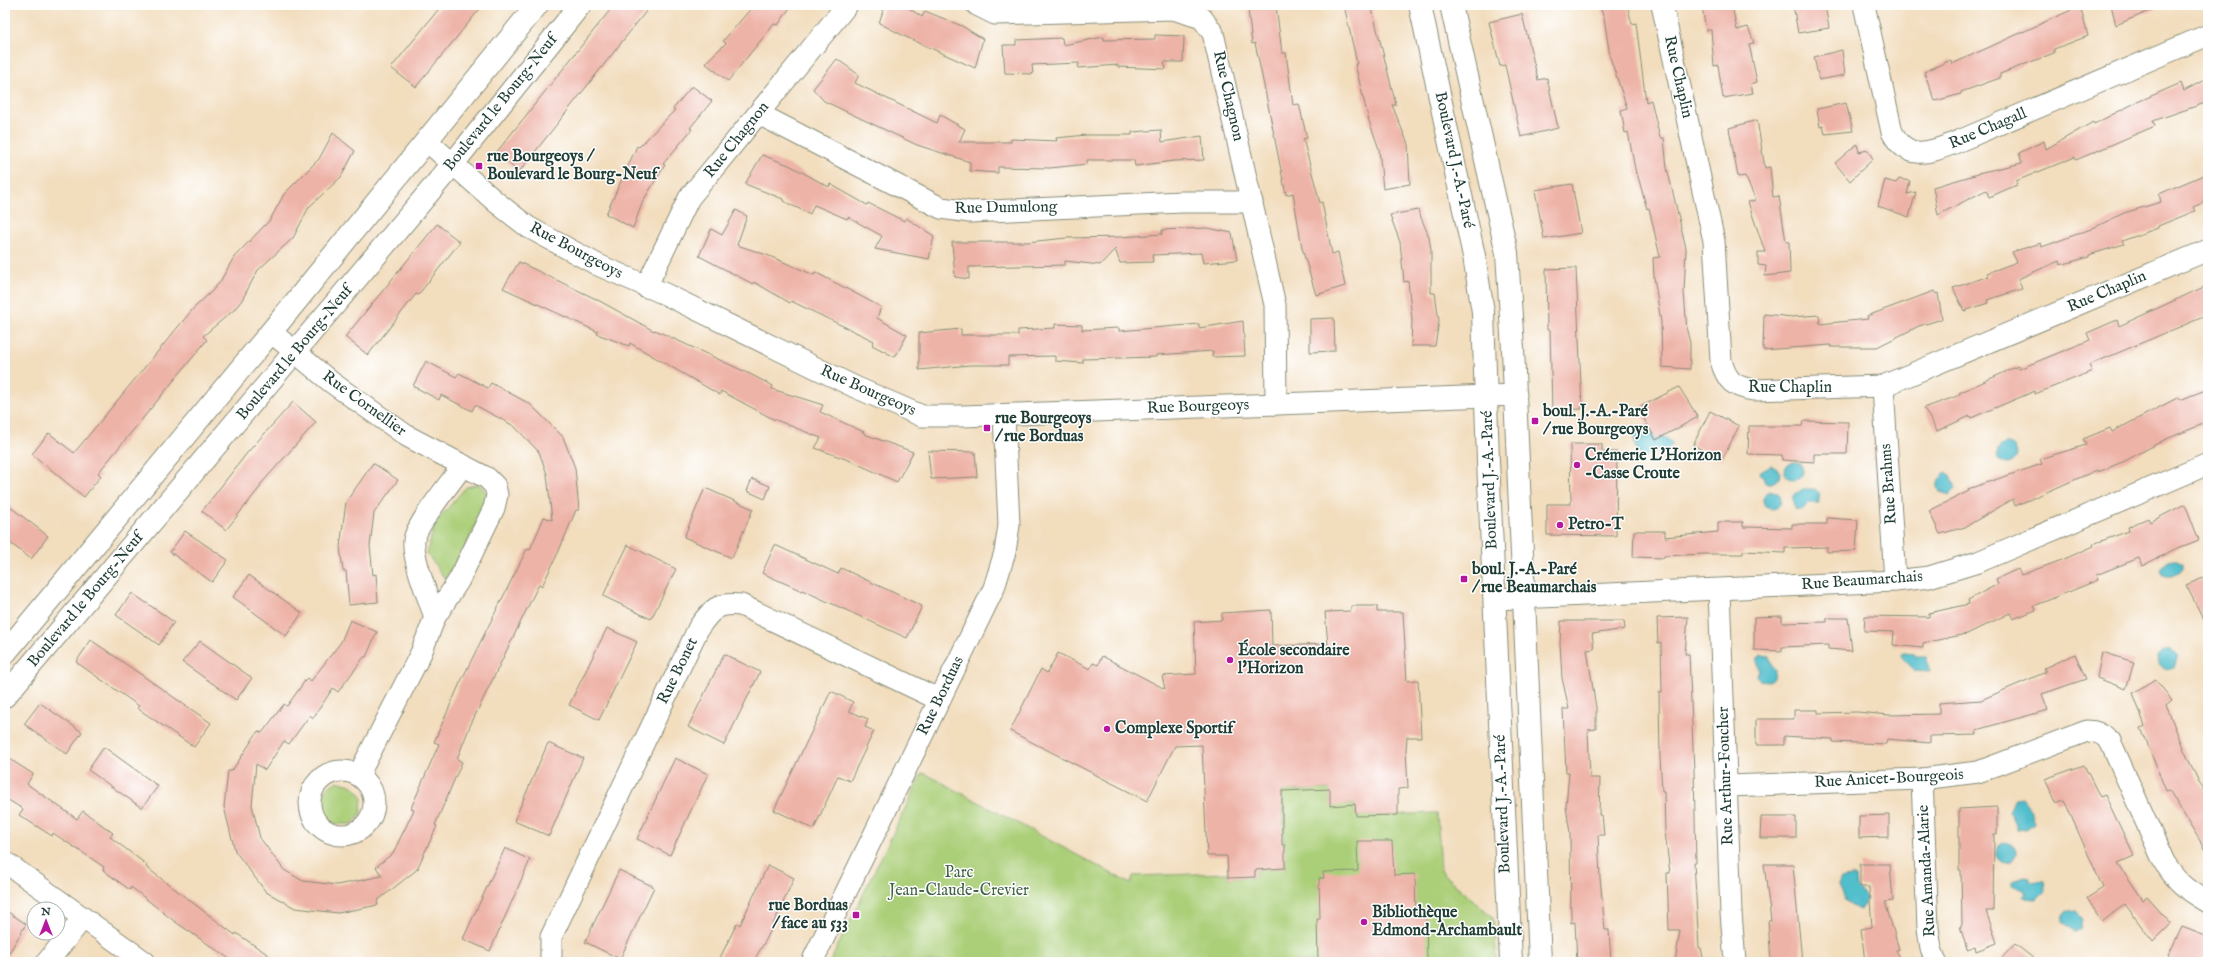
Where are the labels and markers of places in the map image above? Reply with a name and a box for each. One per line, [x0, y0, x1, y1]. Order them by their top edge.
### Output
place label: rue Bourgeoys / Boulevard le Bourg-Neuf [487, 147, 661, 185]
marker: rue Bourgeoys / Boulevard le Bourg-Neuf [474, 161, 484, 171]
place label: boul. J.-A.-Paré / rue Bourgeoys [1542, 402, 1649, 440]
place label: rue Bourgeoys / rue Borduas [994, 409, 1092, 447]
marker: boul. J.-A.-Paré / rue Bourgeoys [1530, 416, 1540, 426]
marker: rue Bourgeoys / rue Borduas [982, 423, 992, 433]
place label: Crémerie L'Horizon -Casse Croute [1585, 446, 1722, 484]
marker: Crémerie L'Horizon -Casse Croute [1572, 460, 1582, 470]
place label: Petro-T [1568, 515, 1624, 535]
marker: Petro-T [1555, 520, 1565, 530]
place label: boul. J.-A.-Paré / rue Beaumarchais [1471, 560, 1597, 598]
marker: boul. J.-A.-Paré / rue Beaumarchais [1459, 574, 1469, 584]
place label: École secondaire l'Horizon [1237, 639, 1350, 679]
marker: École secondaire l'Horizon [1225, 655, 1235, 665]
place label: Complexe Sportif [1115, 719, 1236, 739]
marker: Complexe Sportif [1102, 724, 1112, 734]
place label: rue Borduas / face au 533 [769, 896, 848, 934]
place label: Bibliothèque Edmond-Archambault [1372, 903, 1522, 941]
marker: rue Borduas / face au 533 [851, 910, 861, 920]
marker: Bibliothèque Edmond-Archambault [1359, 917, 1369, 927]

